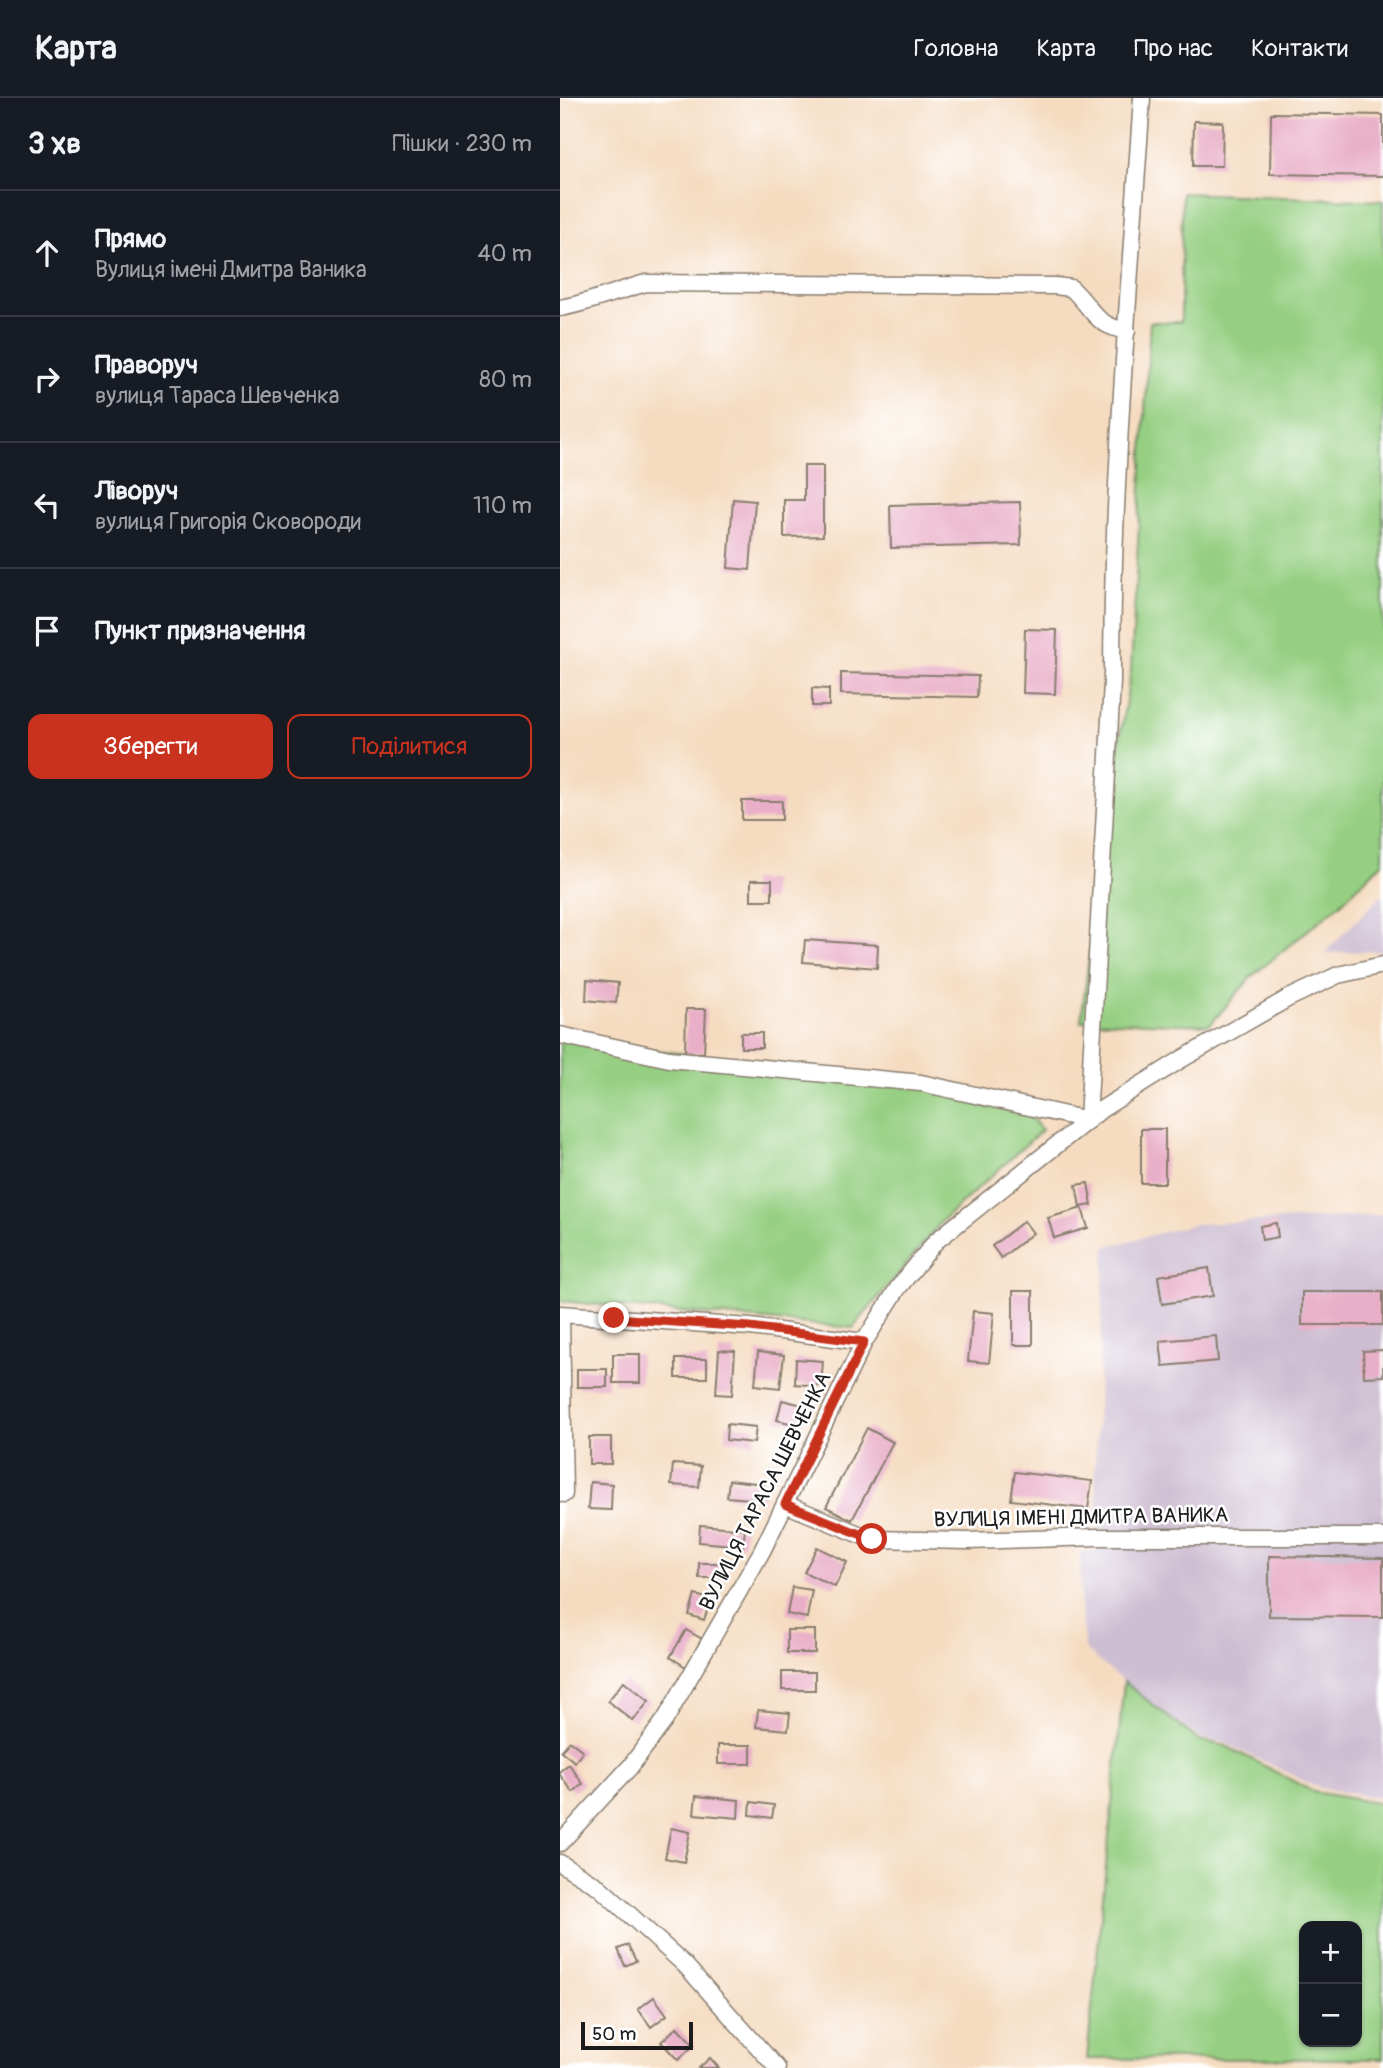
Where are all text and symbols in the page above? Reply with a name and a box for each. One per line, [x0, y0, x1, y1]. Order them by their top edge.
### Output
text: Карта [35, 28, 117, 69]
text: Головна [914, 34, 998, 63]
text: Карта [1036, 34, 1096, 63]
text: Про нас [1134, 34, 1213, 63]
text: Контакти [1251, 34, 1348, 63]
text: 3 хв [28, 125, 81, 162]
text: Пішки · 230 m [392, 129, 532, 158]
text: Прямо [95, 223, 166, 255]
icon: ahead [28, 234, 66, 272]
text: 40 m [478, 239, 532, 268]
text: Вулиця імені Дмитра Ваника [95, 255, 367, 284]
text: Праворуч [95, 349, 198, 381]
icon: right [28, 360, 66, 398]
text: 80 m [479, 365, 532, 394]
text: вулиця Тараса Шевченка [95, 381, 340, 410]
text: Ліворуч [95, 475, 179, 507]
icon: left [28, 486, 66, 524]
text: 110 m [473, 491, 532, 520]
text: вулиця Григорія Сковороди [95, 507, 361, 536]
icon: arrive [28, 612, 66, 650]
text: Пункт призначення [95, 615, 306, 647]
button: Зберегти [28, 714, 273, 779]
button: Поділитися [287, 714, 532, 779]
route end [598, 1302, 629, 1333]
street label: ВУЛИЦЯ ТАРАСА ШЕВЧЕНКА [693, 1367, 837, 1615]
street label: ВУЛИЦЯ ІМЕНІ ДМИТРА ВАНИКА [933, 1501, 1229, 1534]
route start [856, 1523, 887, 1554]
map controls [1299, 1921, 1362, 2047]
button: + [1299, 1921, 1362, 1984]
button: − [1299, 1984, 1362, 2047]
scale bar [581, 2019, 693, 2051]
text: 50 m [592, 2022, 636, 2046]

